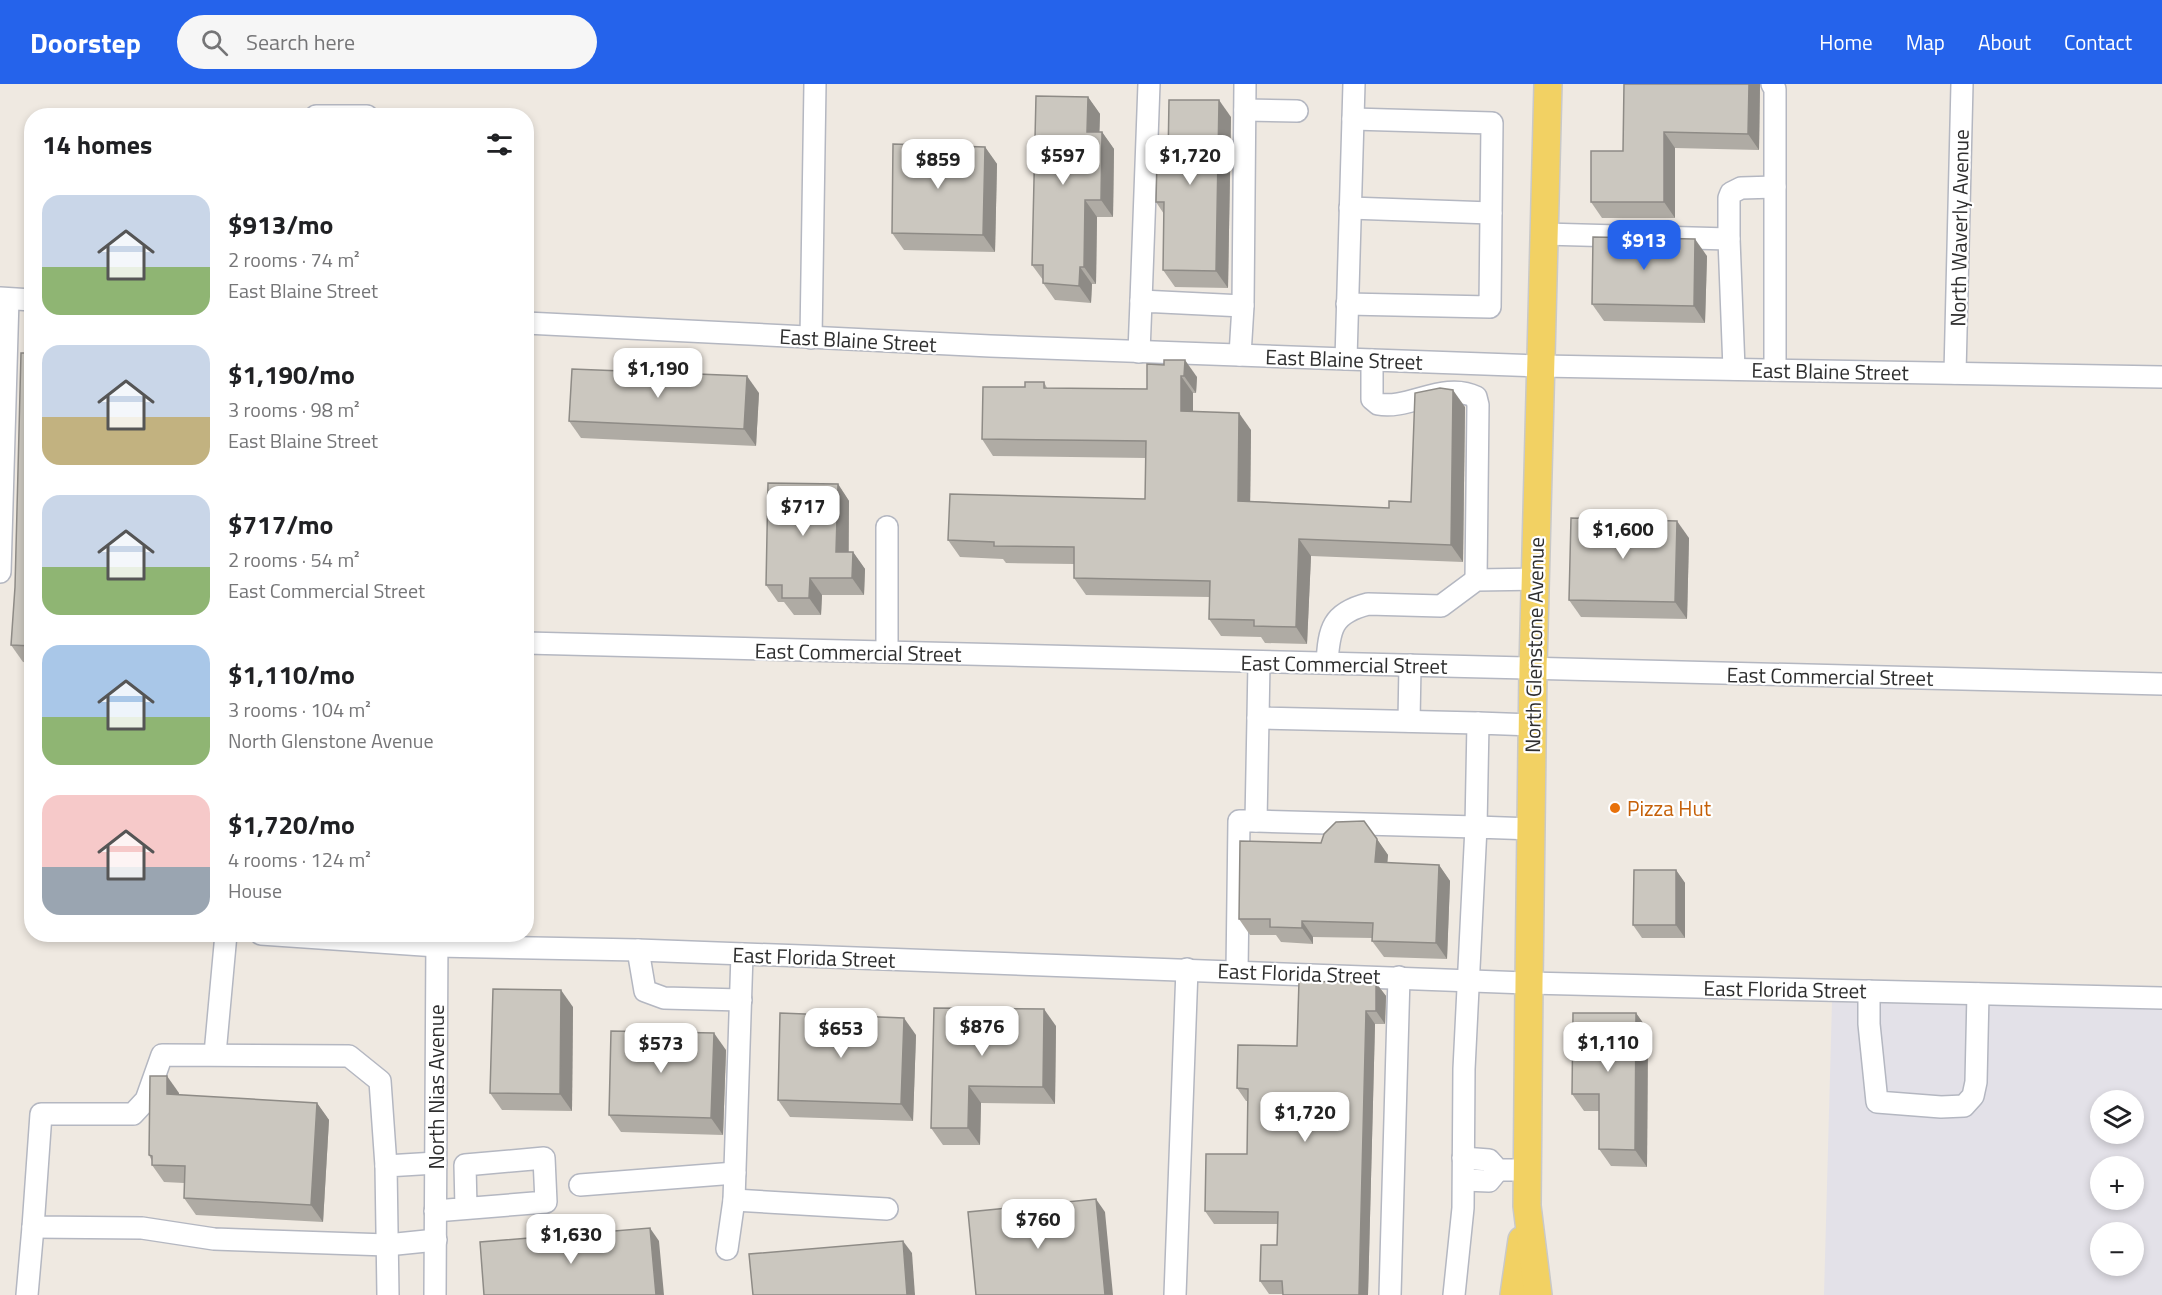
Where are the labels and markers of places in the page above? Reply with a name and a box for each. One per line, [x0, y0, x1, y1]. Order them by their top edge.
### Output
pin: $597 [1027, 135, 1099, 186]
pin: $1,720 [1141, 135, 1239, 186]
pin: $859 [902, 139, 974, 190]
pin: $913 [1608, 220, 1680, 271]
pin: $1,190 [609, 348, 707, 399]
pin: $717 [767, 486, 839, 537]
pin: $1,600 [1574, 509, 1672, 560]
place label: Pizza Hut [1627, 792, 1712, 824]
marker: Pizza Hut [1608, 801, 1622, 815]
pin: $876 [946, 1006, 1018, 1057]
pin: $653 [805, 1008, 877, 1059]
pin: $1,110 [1559, 1022, 1657, 1073]
pin: $573 [625, 1023, 697, 1074]
pin: $1,720 [1256, 1092, 1354, 1143]
pin: $760 [1002, 1199, 1074, 1250]
pin: $1,630 [522, 1214, 620, 1265]

